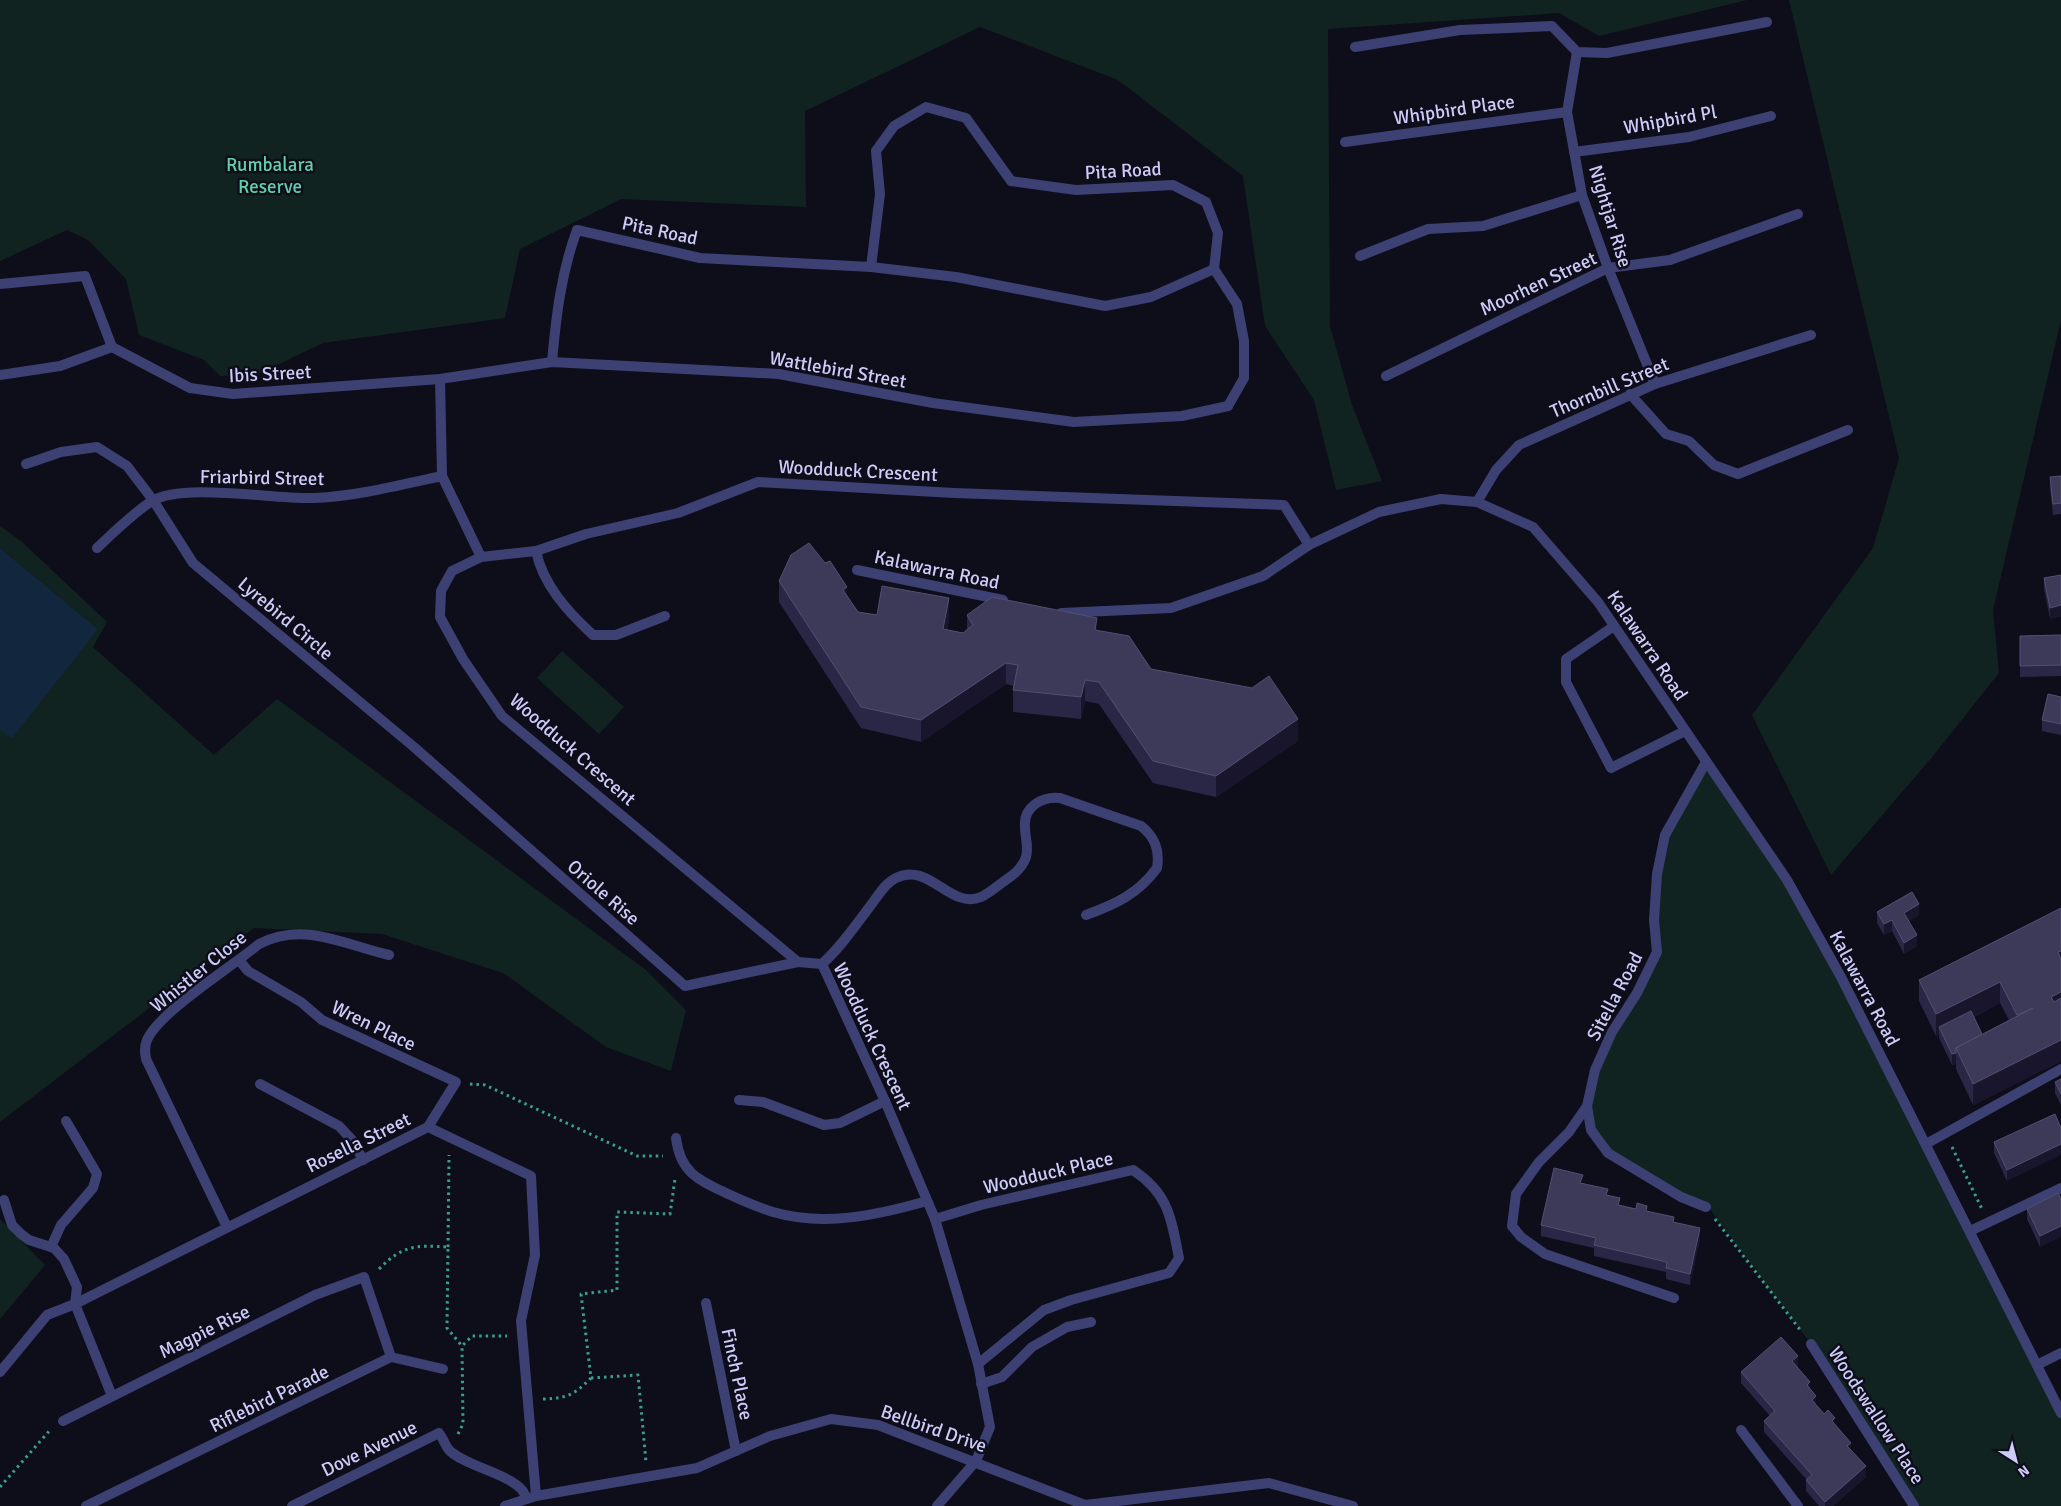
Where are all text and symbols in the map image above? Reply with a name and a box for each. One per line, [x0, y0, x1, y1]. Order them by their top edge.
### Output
street label: Whipbird Place [1392, 90, 1516, 130]
street label: Whipbird Pl [1622, 100, 1719, 140]
park label: Rumbalara Reserve [226, 153, 314, 199]
street label: Pita Road [1084, 157, 1162, 185]
street label: Nightjar Rise [1583, 162, 1637, 270]
street label: Pita Road [620, 211, 700, 251]
street label: Moorhen Street [1476, 246, 1601, 321]
street label: Wattlebird Street [767, 346, 909, 394]
street label: Thornbill Street [1546, 352, 1673, 424]
street label: Ibis Street [228, 360, 312, 388]
street label: Woodduck Crescent [778, 455, 939, 487]
street label: Friarbird Street [200, 465, 325, 491]
street label: Kalawarra Road [872, 545, 1002, 595]
street label: Lyrebird Circle [233, 572, 338, 666]
street label: Kalawarra Road [1602, 586, 1693, 705]
street label: Woodduck Crescent [504, 688, 641, 811]
street label: Oriole Rise [562, 855, 645, 931]
street label: Whistler Close [146, 926, 252, 1018]
street label: Kalawarra Road [1824, 927, 1905, 1050]
street label: Sitella Road [1582, 948, 1648, 1045]
street label: Woodduck Crescent [827, 959, 917, 1114]
street label: Wren Place [327, 995, 420, 1057]
street label: Rosella Street [302, 1107, 415, 1178]
street label: Woodduck Place [981, 1146, 1116, 1200]
street label: Magpie Rise [155, 1300, 254, 1364]
street label: Finch Place [716, 1326, 758, 1422]
street label: Woodswallow Place [1823, 1342, 1930, 1489]
street label: Riflebird Parade [206, 1360, 333, 1438]
street label: Bellbird Drive [877, 1400, 990, 1458]
street label: Dove Avenue [318, 1415, 421, 1482]
north arrow [1991, 1436, 2041, 1486]
text: N [2014, 1461, 2032, 1481]

